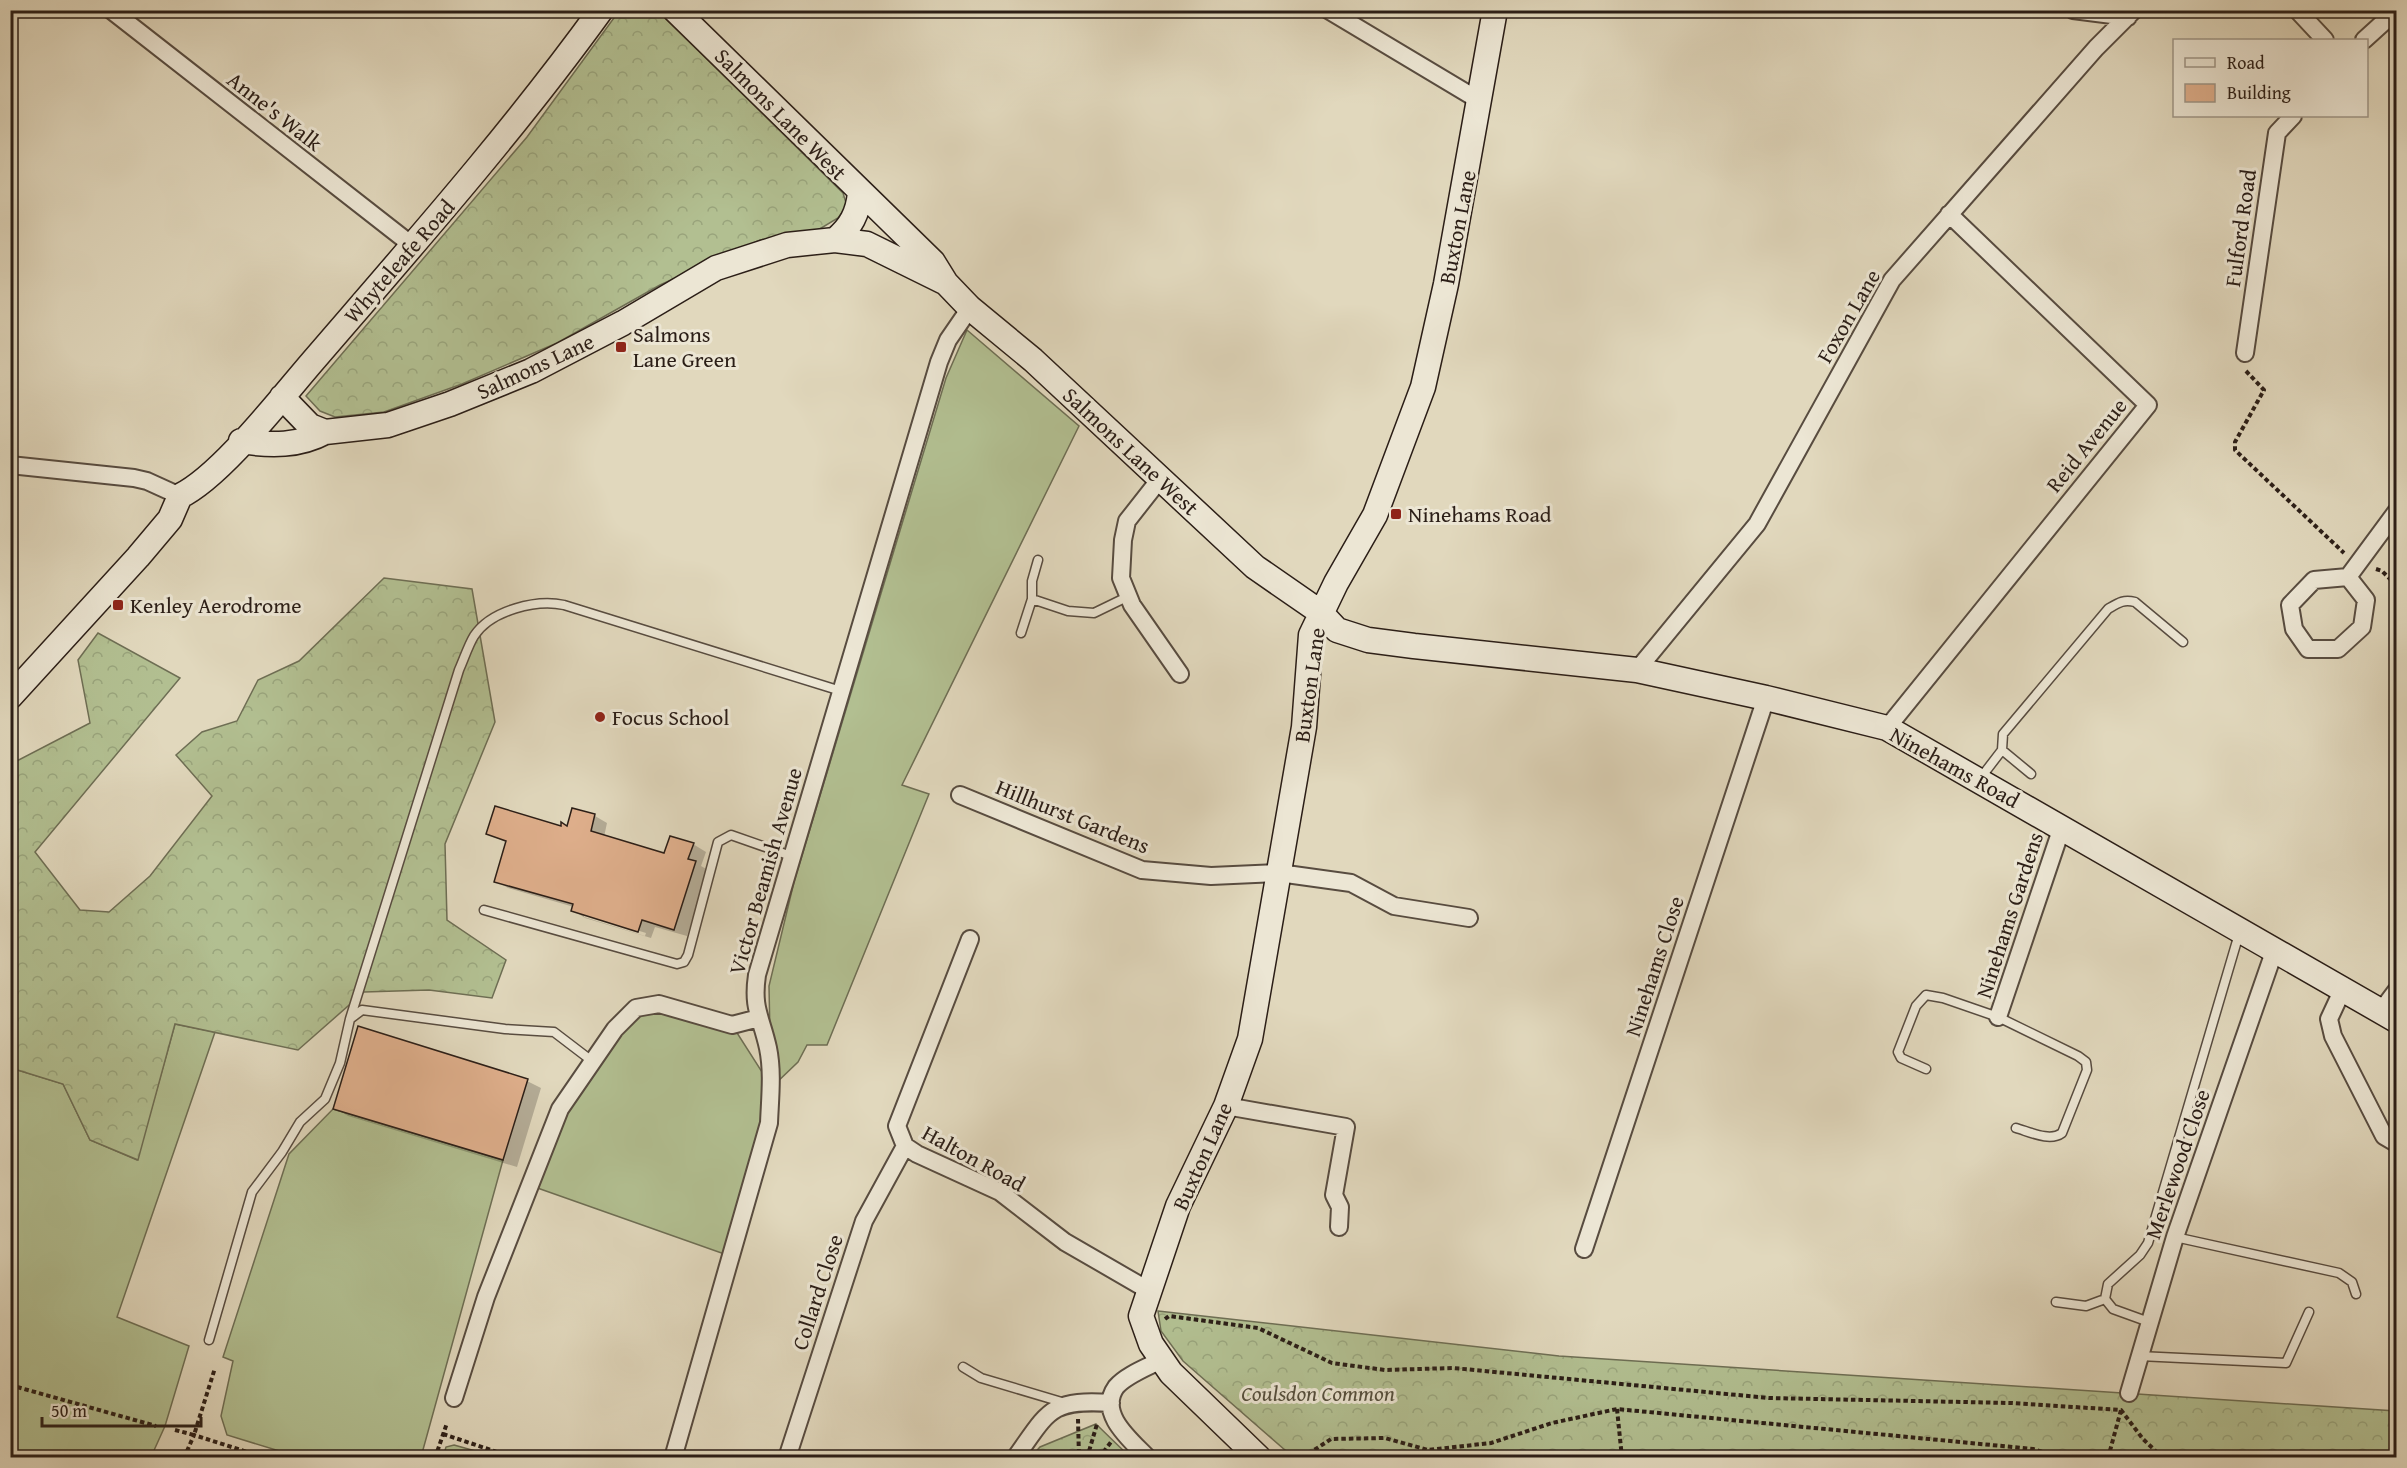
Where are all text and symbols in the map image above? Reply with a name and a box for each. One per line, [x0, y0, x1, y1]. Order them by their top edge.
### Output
legend [2173, 39, 2368, 117]
street label: Salmons Lane West [708, 41, 855, 188]
text: Road [2227, 49, 2265, 76]
street label: Anne's Walk [221, 64, 330, 159]
text: Building [2227, 79, 2291, 106]
street label: Buxton Lane [1430, 167, 1484, 287]
street label: Fulford Road [2216, 167, 2264, 289]
street label: Whyteleafe Road [336, 192, 462, 330]
street label: Foxon Lane [1808, 263, 1888, 369]
place label: Salmons Lane Green [633, 318, 737, 375]
street label: Salmons Lane [471, 325, 599, 407]
marker: Salmons Lane Green [614, 340, 628, 354]
street label: Salmons Lane West [1056, 379, 1206, 523]
street label: Reid Avenue [2038, 391, 2134, 499]
place label: Ninehams Road [1408, 498, 1552, 530]
marker: Ninehams Road [1389, 507, 1403, 521]
place label: Kenley Aerodrome [130, 589, 302, 621]
marker: Kenley Aerodrome [111, 598, 125, 612]
street label: Buxton Lane [1285, 626, 1333, 744]
place label: Focus School [612, 701, 729, 733]
marker: Focus School [593, 710, 607, 724]
street label: Ninehams Road [1884, 718, 2026, 816]
street label: Victor Beamish Avenue [720, 764, 810, 978]
street label: Hillhurst Gardens [991, 771, 1155, 861]
street label: Ninehams Gardens [1967, 828, 2051, 1002]
street label: Ninehams Close [1616, 892, 1692, 1040]
street label: Merlewood Close [2136, 1085, 2218, 1243]
street label: Buxton Lane [1164, 1097, 1240, 1215]
street label: Halton Road [917, 1117, 1032, 1200]
street label: Collard Close [783, 1230, 851, 1354]
park label: Coulsdon Common [1241, 1377, 1395, 1409]
scale bar [42, 1390, 201, 1428]
text: 50 m [51, 1397, 87, 1424]

